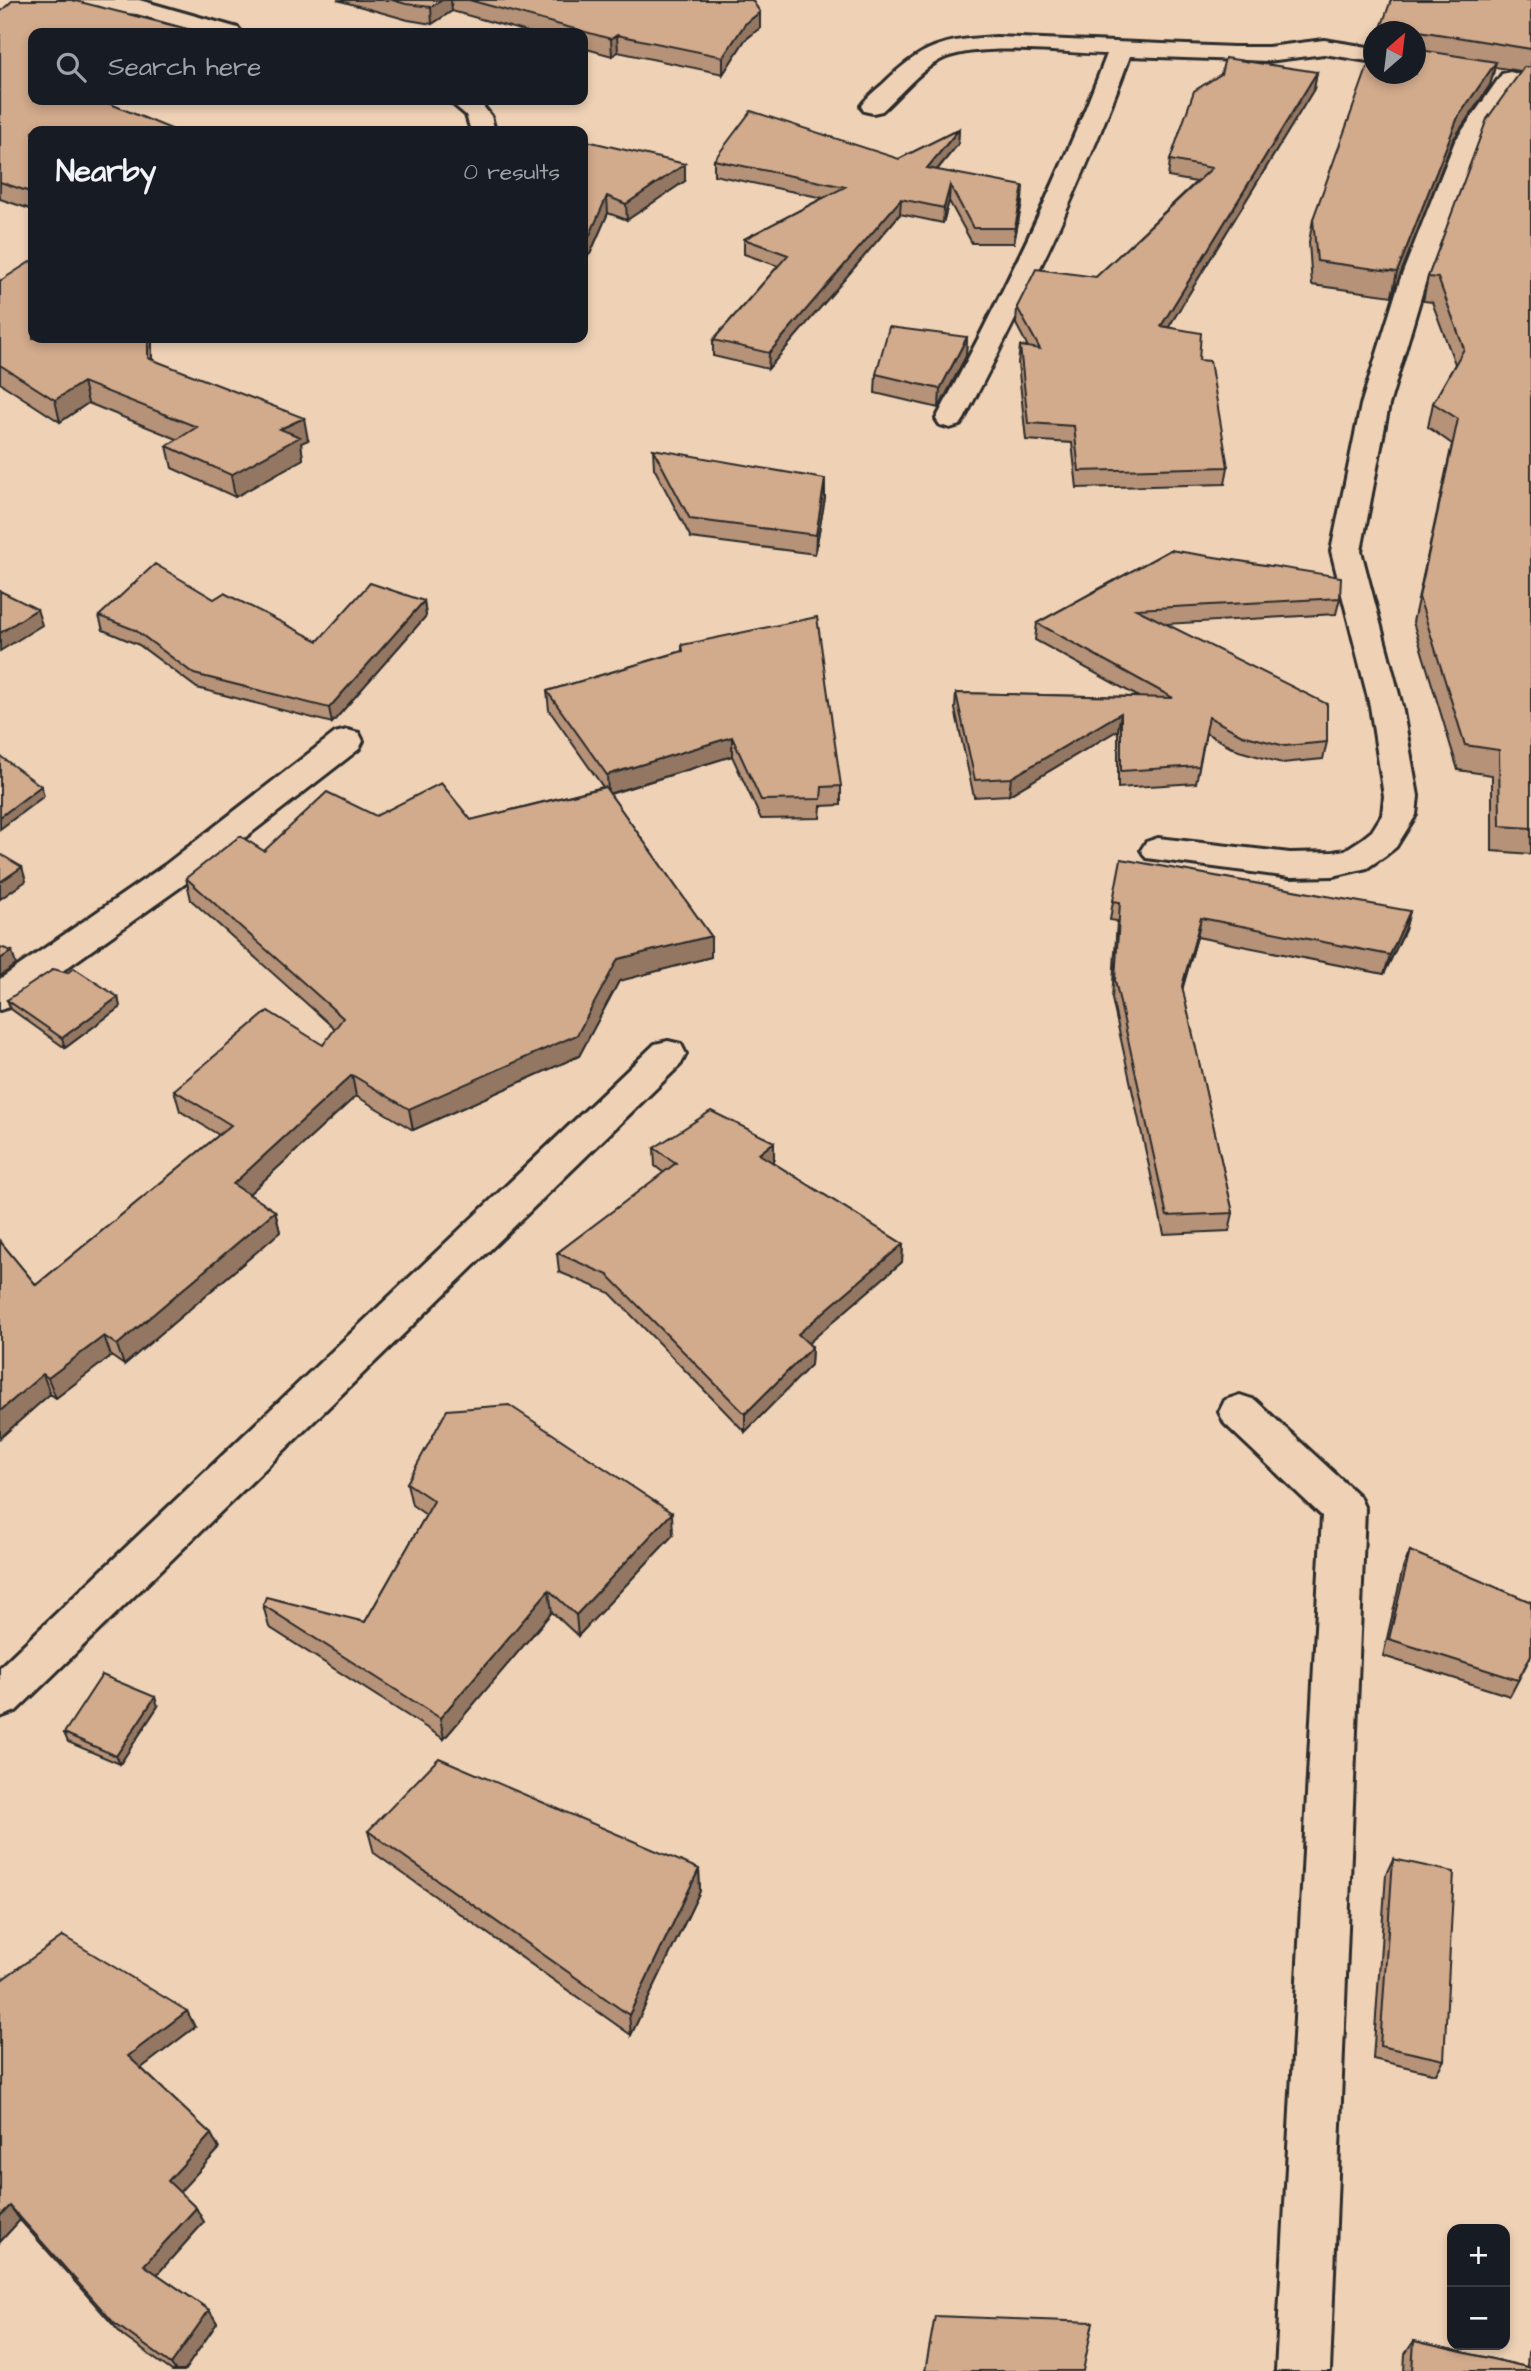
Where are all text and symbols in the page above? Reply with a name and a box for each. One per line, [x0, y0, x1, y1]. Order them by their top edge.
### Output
north arrow [1363, 21, 1426, 84]
search box [28, 28, 588, 105]
icon: search [52, 48, 90, 86]
text: Search here [108, 49, 261, 85]
text: Nearby [56, 151, 156, 193]
text: 0 results [463, 156, 560, 188]
map controls [1447, 2224, 1510, 2350]
button: + [1447, 2224, 1510, 2287]
button: − [1447, 2287, 1510, 2350]

